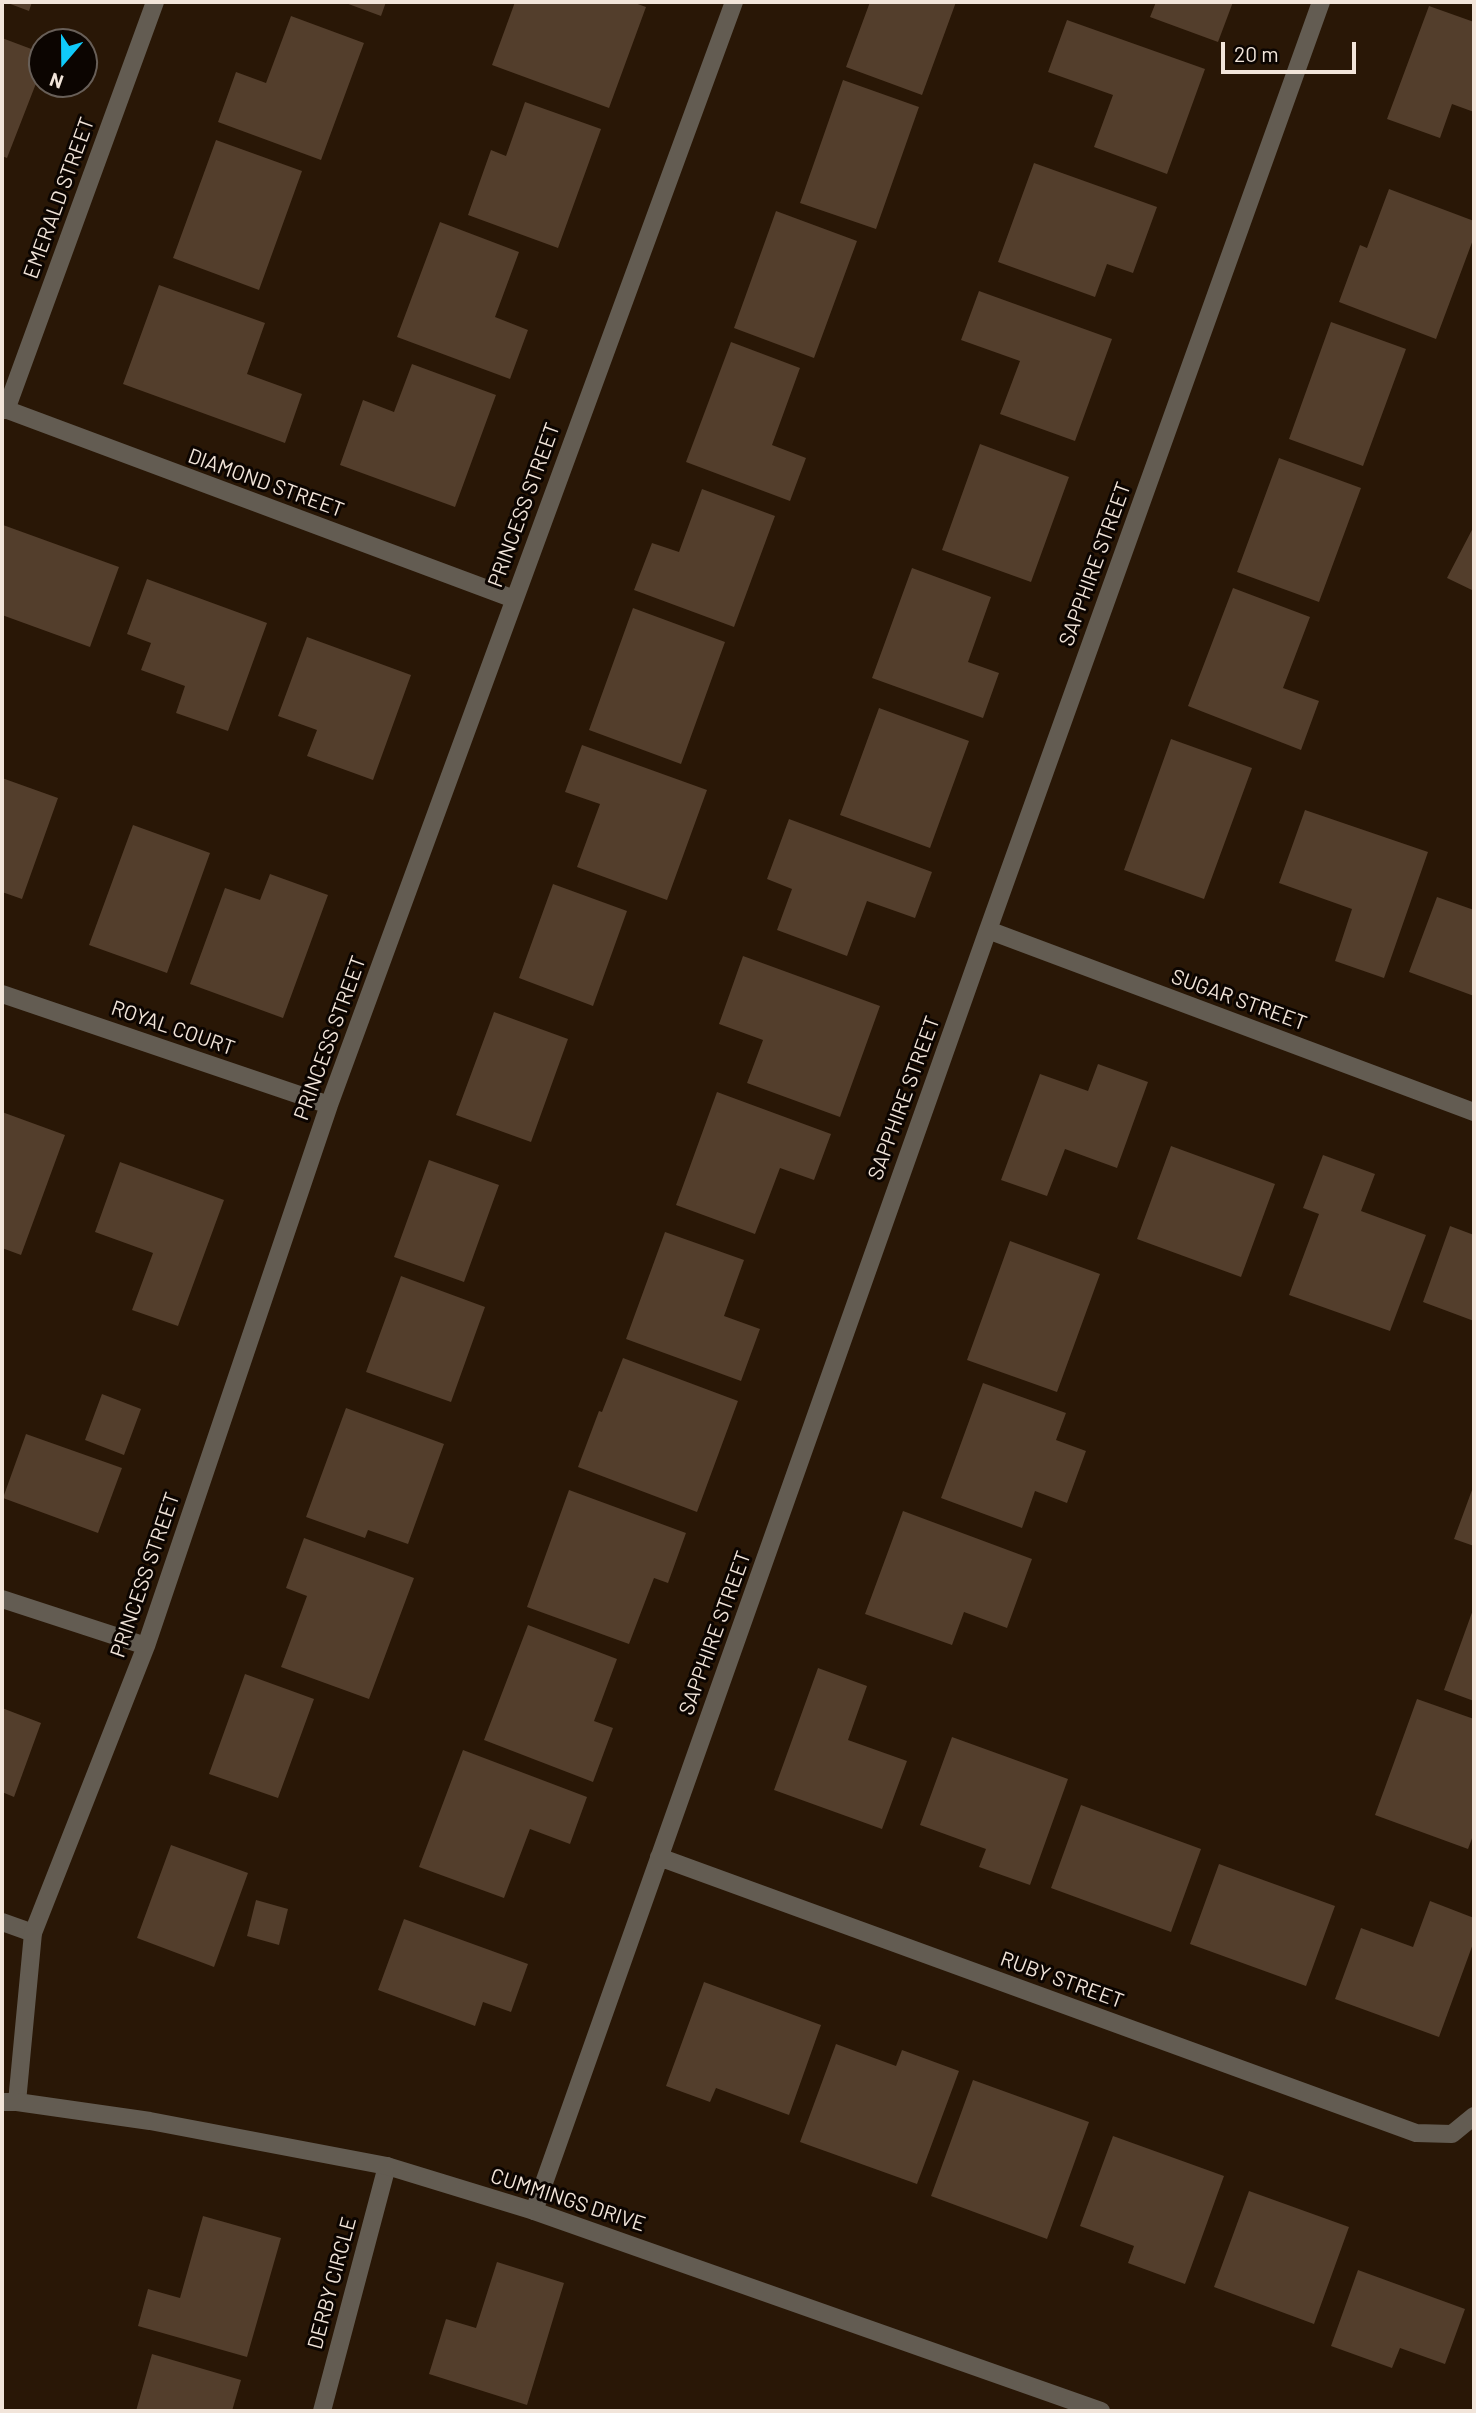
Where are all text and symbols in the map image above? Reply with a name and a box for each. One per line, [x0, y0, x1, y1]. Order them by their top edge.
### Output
north arrow [28, 28, 98, 98]
scale bar [1224, 28, 1359, 72]
text: 20 m [1234, 41, 1279, 66]
text: N [46, 68, 66, 94]
street label: EMERALD STREET [18, 114, 100, 282]
street label: PRINCESS STREET [483, 419, 565, 591]
street label: DIAMOND STREET [184, 443, 348, 523]
street label: SAPPHIRE STREET [1054, 479, 1136, 649]
street label: PRINCESS STREET [289, 952, 371, 1124]
street label: SUGAR STREET [1168, 964, 1310, 1036]
street label: ROYAL COURT [108, 995, 238, 1061]
street label: SAPPHIRE STREET [863, 1013, 945, 1183]
street label: PRINCESS STREET [105, 1489, 185, 1661]
street label: SAPPHIRE STREET [674, 1548, 756, 1718]
street label: RUBY STREET [997, 1946, 1127, 2014]
street label: CUMMINGS DRIVE [487, 2163, 649, 2237]
street label: DERBY CIRCLE [302, 2214, 362, 2352]

